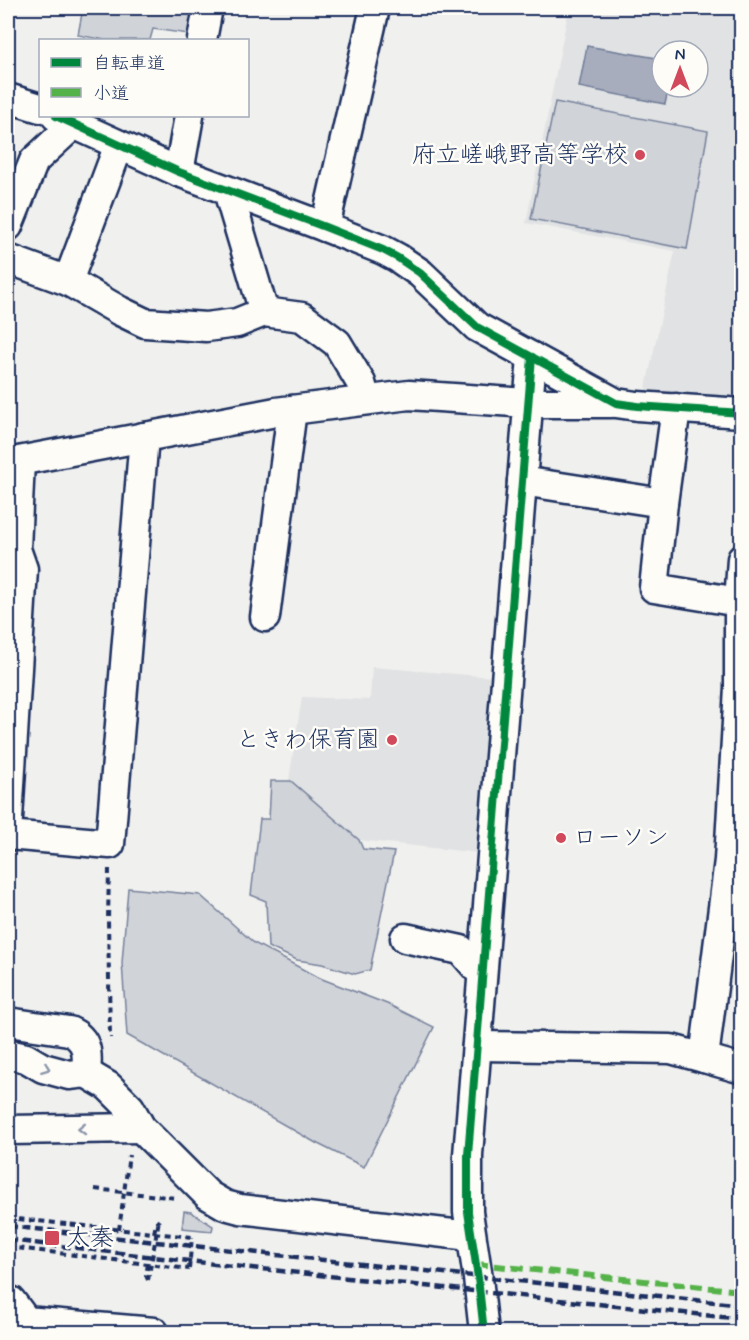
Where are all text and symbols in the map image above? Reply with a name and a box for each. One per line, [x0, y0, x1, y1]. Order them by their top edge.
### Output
legend [39, 39, 249, 117]
north arrow [650, 39, 710, 99]
text: N [675, 45, 685, 66]
text: 自転車道 [93, 52, 165, 76]
text: 小道 [93, 82, 129, 106]
place label: 府立嵯峨野高等学校 [412, 140, 628, 171]
marker: 府立嵯峨野高等学校 [633, 148, 647, 162]
place label: ときわ保育園 [236, 725, 380, 756]
marker: ときわ保育園 [385, 733, 399, 747]
place label: ローソン [573, 823, 669, 854]
marker: ローソン [554, 831, 568, 845]
one-way arrow [40, 1061, 51, 1073]
one-way arrow [78, 1123, 87, 1135]
place label: 太秦 [66, 1223, 114, 1254]
marker: 太秦 [43, 1229, 61, 1247]

